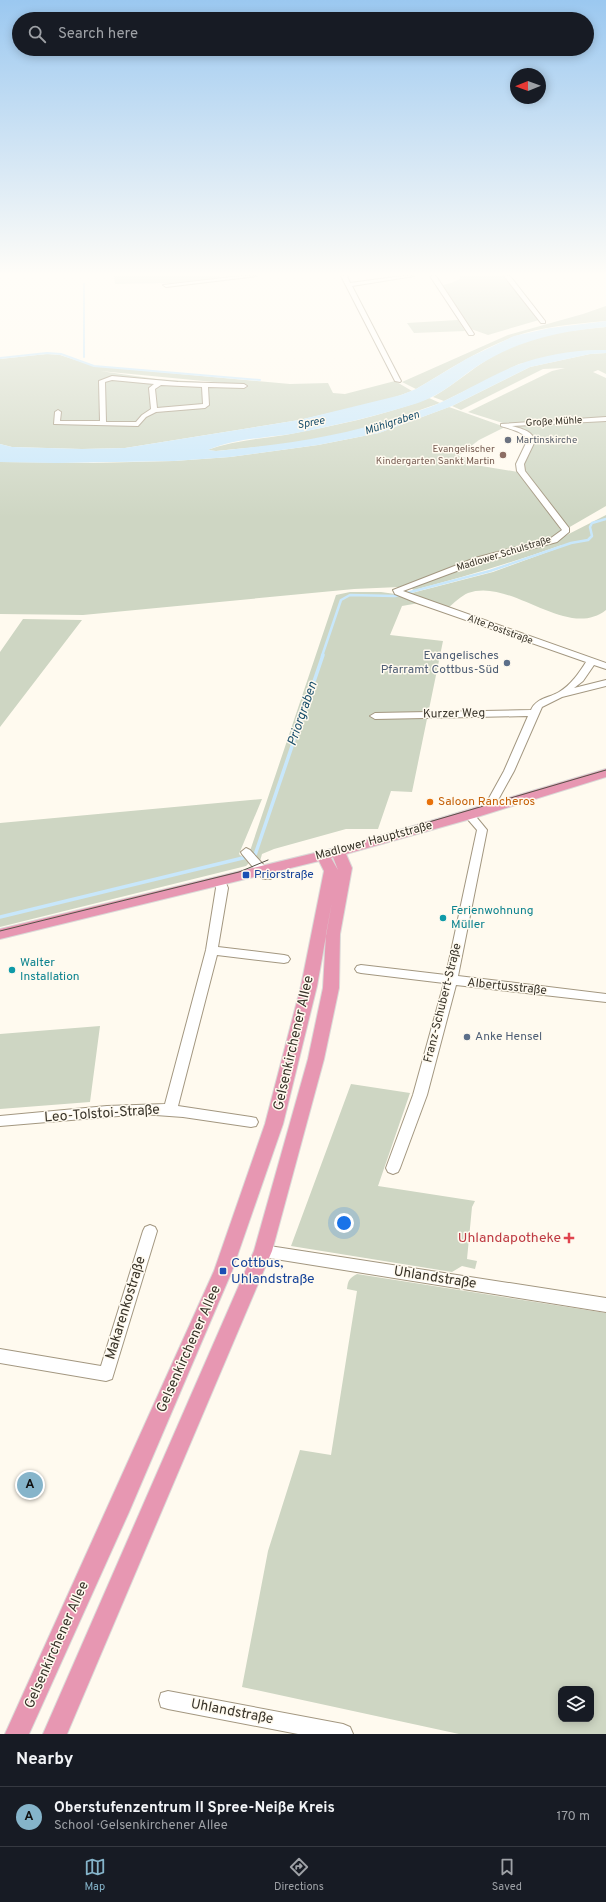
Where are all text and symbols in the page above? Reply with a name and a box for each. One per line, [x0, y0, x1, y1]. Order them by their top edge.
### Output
search box [12, 12, 594, 56]
icon: search [26, 23, 48, 45]
text: Search here [58, 25, 138, 44]
north arrow [510, 68, 546, 104]
water label: Mühlgraben [363, 408, 421, 438]
water label: Spree [296, 413, 326, 433]
street label: Große Mühle [525, 414, 583, 430]
place label: Martinskirche [516, 434, 577, 447]
marker: Martinskirche [503, 435, 513, 445]
place label: Evangelischer Kindergarten Sankt Martin [376, 443, 495, 468]
marker: Evangelischer Kindergarten Sankt Martin [498, 450, 508, 460]
street label: Madlower Schulstraße [455, 533, 553, 575]
street label: Alte Poststraße [465, 612, 535, 648]
place label: Evangelisches Pfarramt Cottbus-Süd [381, 648, 499, 678]
marker: Evangelisches Pfarramt Cottbus-Süd [502, 658, 512, 668]
water label: Priorgraben [285, 680, 321, 748]
street label: Kurzer Weg [423, 705, 485, 723]
place label: Saloon Rancheros [438, 794, 535, 810]
marker: Saloon Rancheros [425, 797, 435, 807]
street label: Madlower Hauptstraße [314, 818, 434, 864]
place label: Priorstraße [254, 867, 314, 883]
marker: Priorstraße [241, 870, 251, 880]
place label: Ferienwohnung Müller [451, 903, 534, 933]
marker: Ferienwohnung Müller [438, 913, 448, 923]
street label: Franz-Schubert-Straße [420, 942, 466, 1064]
place label: Walter Installation [20, 955, 80, 985]
marker: Walter Installation [7, 965, 17, 975]
street label: Gelsenkirchener Allee [270, 974, 318, 1112]
street label: Albertusstraße [467, 975, 547, 999]
place label: Anke Hensel [475, 1029, 542, 1045]
marker: Anke Hensel [462, 1032, 472, 1042]
street label: Leo-Tolstoi-Straße [44, 1101, 160, 1127]
your location [334, 1213, 354, 1233]
place label: Uhlandapotheke [458, 1230, 561, 1247]
marker: Uhlandapotheke [564, 1233, 574, 1243]
street label: Makarenkostraße [102, 1254, 150, 1362]
place label: Cottbus, Uhlandstraße [231, 1255, 315, 1288]
street label: Uhlandstraße [392, 1263, 478, 1293]
marker: Cottbus, Uhlandstraße [218, 1266, 228, 1276]
street label: Gelsenkirchener Allee [153, 1283, 225, 1415]
pin: A [17, 1470, 43, 1500]
street label: Gelsenkirchener Allee [21, 1579, 93, 1711]
map controls [558, 1686, 594, 1722]
button: layers [558, 1686, 594, 1722]
street label: Uhlandstraße [189, 1696, 275, 1728]
text: Nearby [16, 1749, 73, 1771]
text: Oberstufenzentrum II Spree-Neiße Kreis [54, 1799, 335, 1818]
text: A [24, 1809, 34, 1825]
text: 170 m [556, 1809, 590, 1825]
text: School · Gelsenkirchener Allee [54, 1818, 228, 1834]
tab: Map [84, 1856, 106, 1894]
tab: Directions [274, 1856, 324, 1894]
tab: Saved [492, 1856, 522, 1894]

